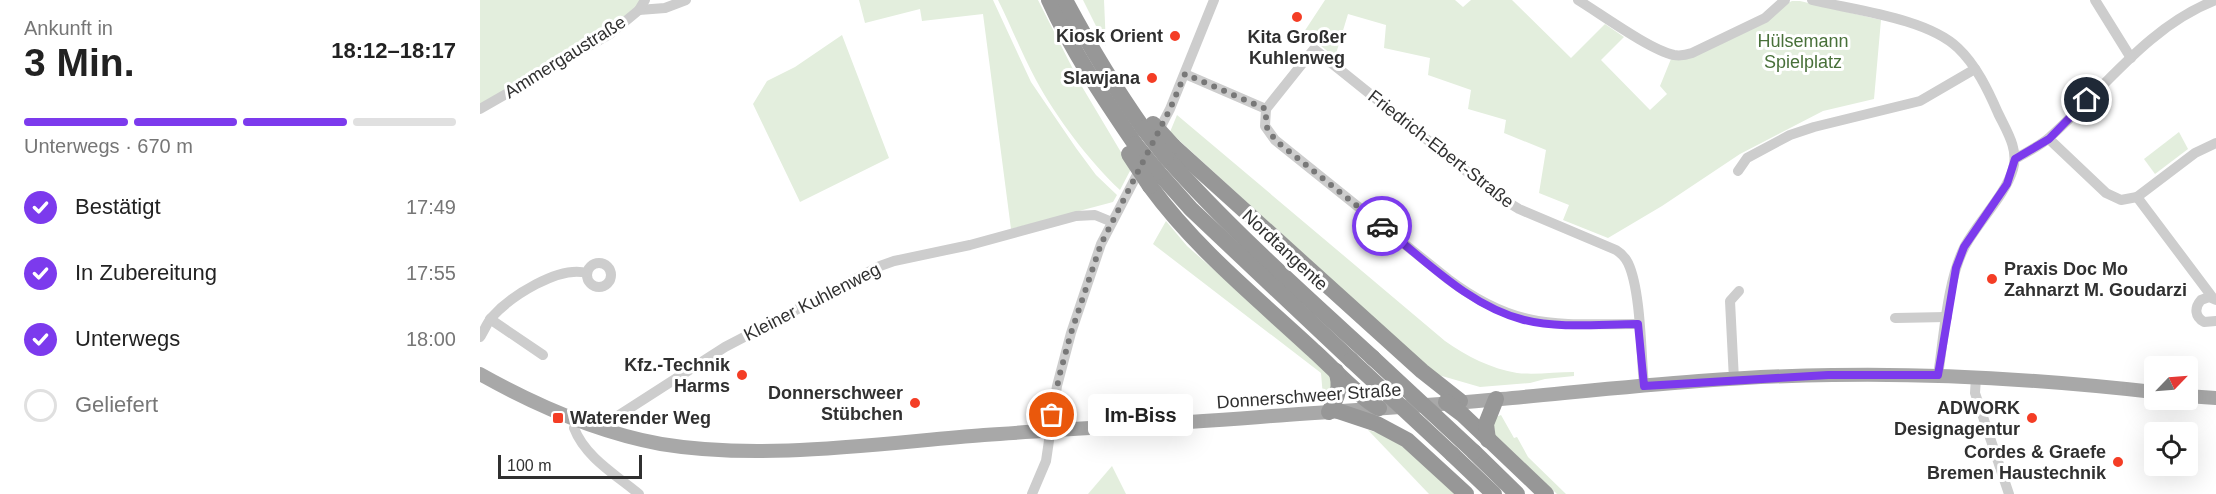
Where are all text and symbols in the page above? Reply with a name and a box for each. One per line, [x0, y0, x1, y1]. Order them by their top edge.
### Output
marker: Kita Großer Kuhlenweg [1290, 10, 1304, 24]
street label: Ammergaustraße [501, 12, 629, 102]
text: Ankunft in [24, 17, 113, 39]
place label: Kiosk Orient [1056, 26, 1163, 46]
place label: Kita Großer Kuhlenweg [1247, 27, 1347, 68]
marker: Kiosk Orient [1168, 29, 1182, 43]
park label: Hülsemann Spielplatz [1757, 31, 1849, 72]
text: 18:12–18:17 [331, 38, 456, 63]
text: 3 Min. [24, 41, 135, 84]
place label: Slawjana [1063, 68, 1141, 88]
marker: Slawjana [1145, 71, 1159, 85]
pin [2061, 74, 2112, 125]
icon: home [2070, 83, 2103, 116]
street label: Friedrich-Ebert-Straße [1364, 86, 1518, 212]
text: Unterwegs · 670 m [24, 135, 193, 157]
icon: check [24, 191, 57, 224]
text: Bestätigt [75, 194, 161, 219]
text: 17:49 [406, 196, 456, 218]
courier [1352, 196, 1412, 256]
street label: Nordtangente [1238, 205, 1332, 295]
icon: car [1366, 210, 1399, 243]
icon: check [24, 257, 57, 290]
street label: Kleiner Kuhlenweg [741, 259, 883, 345]
place label: Praxis Doc Mo Zahnarzt M. Goudarzi [2004, 259, 2187, 300]
text: In Zubereitung [75, 260, 217, 285]
text: 17:55 [406, 262, 456, 284]
marker: Praxis Doc Mo Zahnarzt M. Goudarzi [1985, 272, 1999, 286]
icon: check [24, 323, 57, 356]
text: Unterwegs [75, 326, 180, 351]
text: 18:00 [406, 328, 456, 350]
place label: Kfz.-Technik Harms [624, 355, 731, 396]
north arrow [2144, 356, 2198, 410]
map controls [2144, 356, 2198, 476]
marker: Kfz.-Technik Harms [735, 368, 749, 382]
street label: Donnerschweer Straße [1216, 380, 1402, 412]
place label: Donnerschweer Stübchen [768, 383, 903, 424]
pin [1026, 389, 1077, 440]
text: Geliefert [75, 392, 158, 417]
callout: Im-Biss [1088, 394, 1193, 436]
marker: Donnerschweer Stübchen [908, 396, 922, 410]
icon: bag [1035, 398, 1068, 431]
place label: ADWORK Designagentur [1894, 398, 2020, 439]
text: Im-Biss [1104, 404, 1177, 426]
place label: Waterender Weg [570, 408, 711, 428]
marker: Waterender Weg [551, 411, 565, 425]
marker: ADWORK Designagentur [2025, 411, 2039, 425]
button: locate [2144, 422, 2198, 476]
place label: Cordes & Graefe Bremen Haustechnik [1927, 442, 2107, 483]
scale bar [498, 452, 642, 480]
marker: Cordes & Graefe Bremen Haustechnik [2111, 455, 2125, 469]
text: 100 m [507, 457, 551, 474]

